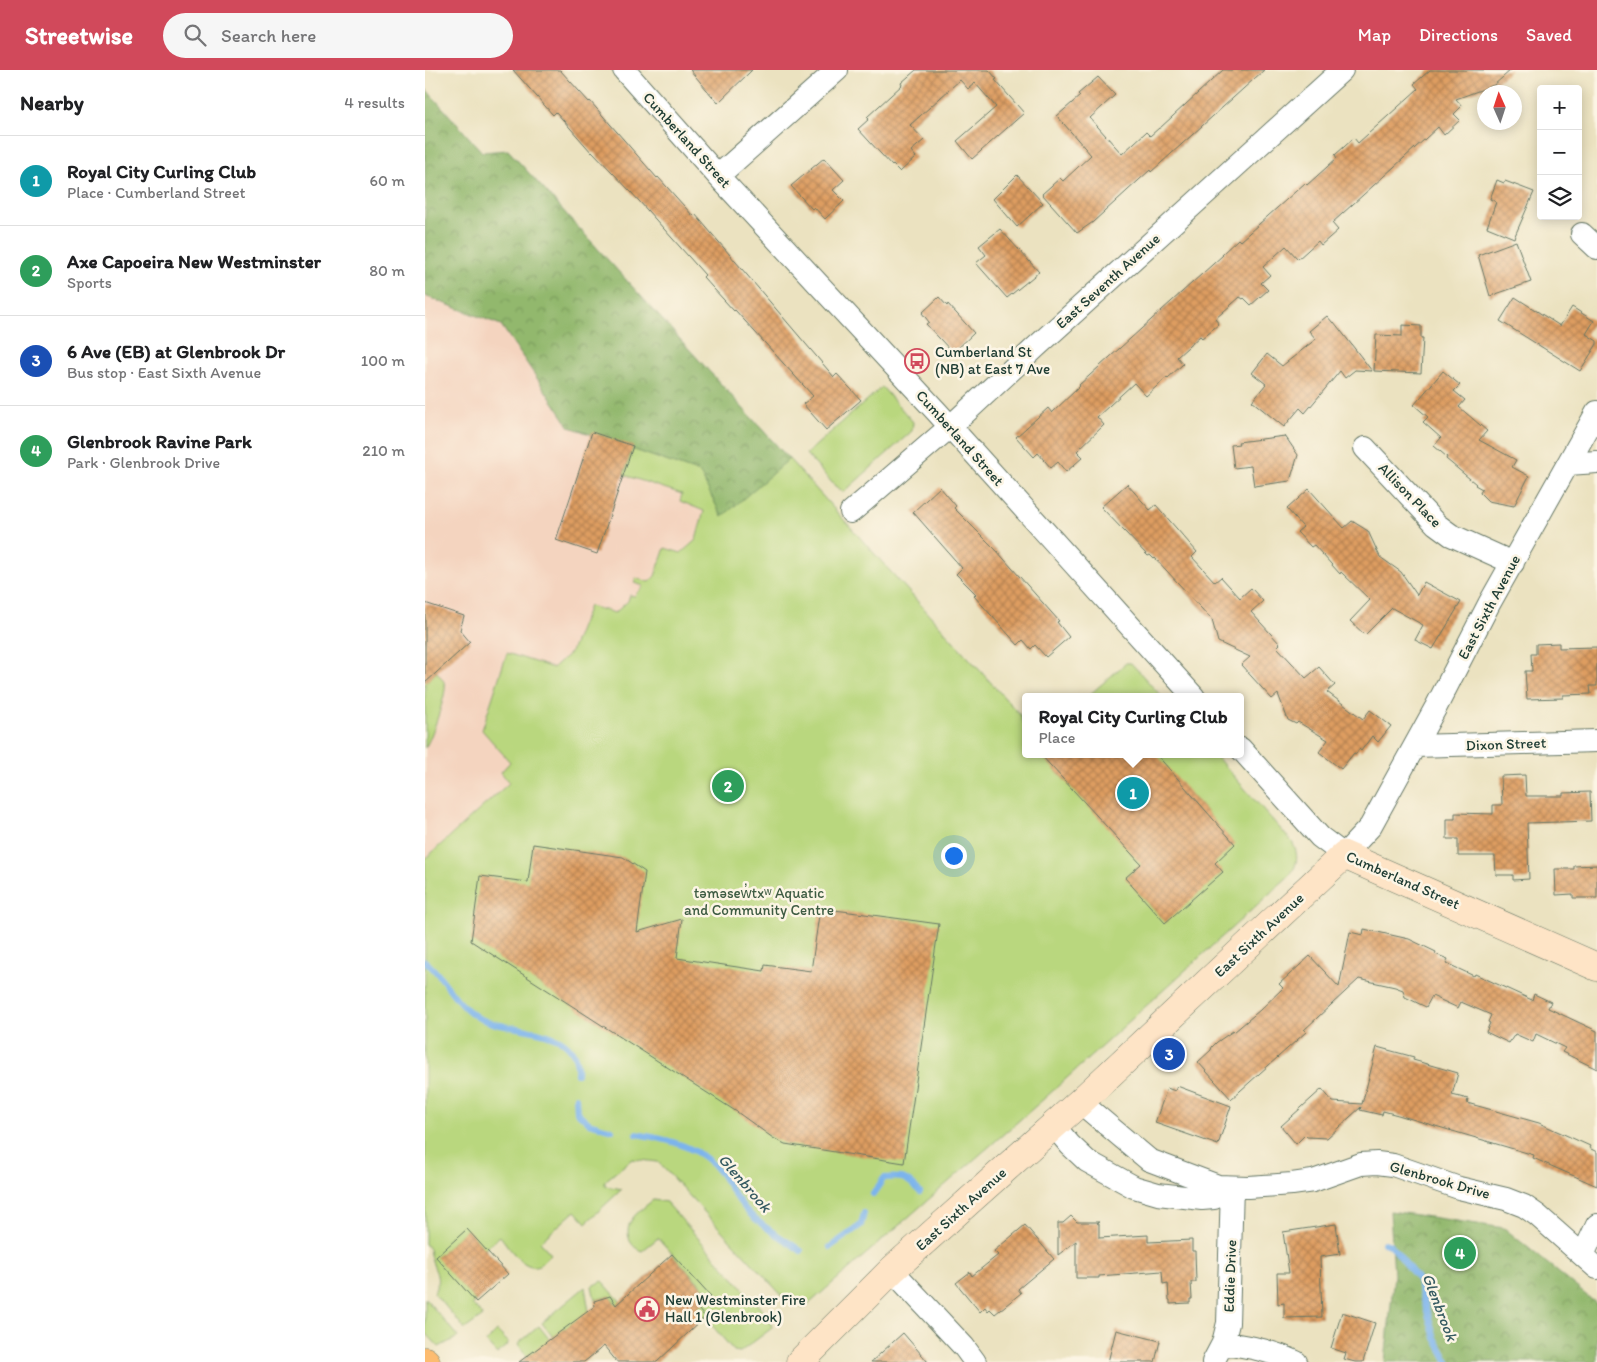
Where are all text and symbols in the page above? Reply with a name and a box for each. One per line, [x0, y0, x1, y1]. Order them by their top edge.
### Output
search box [163, 13, 513, 58]
text: Streetwise [25, 21, 133, 50]
icon: search [181, 21, 209, 49]
text: Search here [221, 24, 316, 47]
text: Map [1358, 24, 1391, 46]
text: Directions [1419, 24, 1498, 46]
text: Saved [1526, 24, 1572, 46]
north arrow [1477, 85, 1522, 130]
map controls [1537, 85, 1582, 220]
button: + [1537, 85, 1582, 130]
street label: Cumberland Street [639, 88, 735, 192]
text: Nearby [20, 90, 84, 115]
text: 4 results [344, 93, 405, 112]
button: − [1537, 130, 1582, 175]
text: Royal City Curling Club [67, 160, 256, 183]
text: 1 [32, 171, 40, 190]
text: 60 m [370, 171, 405, 190]
button: layers [1537, 175, 1582, 220]
text: Place · Cumberland Street [67, 183, 246, 202]
street label: East Seventh Avenue [1052, 230, 1164, 332]
text: Axe Capoeira New Westminster [67, 250, 321, 273]
text: 2 [32, 261, 40, 280]
text: 80 m [369, 261, 405, 280]
text: Sports [67, 273, 112, 292]
text: 6 Ave (EB) at Glenbrook Dr [67, 340, 285, 363]
place label: Cumberland St (NB) at East 7 Ave [935, 343, 1050, 378]
bus stop icon: Cumberland St (NB) at East 7 Ave [904, 348, 930, 374]
text: 3 [32, 351, 40, 370]
text: 100 m [361, 351, 405, 370]
text: Bus stop · East Sixth Avenue [67, 363, 261, 382]
street label: Cumberland Street [912, 386, 1008, 490]
text: Glenbrook Ravine Park [67, 430, 252, 453]
text: 4 [31, 441, 41, 460]
text: 210 m [362, 441, 405, 460]
text: Park · Glenbrook Drive [67, 453, 220, 472]
street label: Allison Place [1375, 459, 1445, 531]
street label: East Sixth Avenue [1454, 552, 1524, 662]
popup [1022, 693, 1244, 758]
text: Royal City Curling Club [1038, 705, 1228, 728]
text: Place [1038, 728, 1075, 747]
street label: Dixon Street [1466, 734, 1547, 754]
pin: 2 [712, 767, 744, 805]
pin: 1 [1117, 774, 1149, 812]
your location [941, 843, 967, 869]
street label: Cumberland Street [1343, 847, 1463, 913]
park label: təməsew̓txʷ Aquatic and Community Centre [684, 883, 834, 919]
street label: East Sixth Avenue [1211, 889, 1307, 981]
pin: 3 [1153, 1035, 1185, 1073]
water label: Glenbrook [715, 1150, 776, 1217]
street label: Glenbrook Drive [1388, 1157, 1492, 1203]
street label: East Sixth Avenue [912, 1164, 1010, 1254]
pin: 4 [1444, 1234, 1476, 1272]
street label: Eddie Drive [1220, 1239, 1240, 1313]
water label: Glenbrook [1418, 1271, 1462, 1344]
place label: New Westminster Fire Hall 1 (Glenbrook) [665, 1291, 806, 1326]
public building icon: New Westminster Fire Hall 1 (Glenbrook) [634, 1296, 660, 1322]

